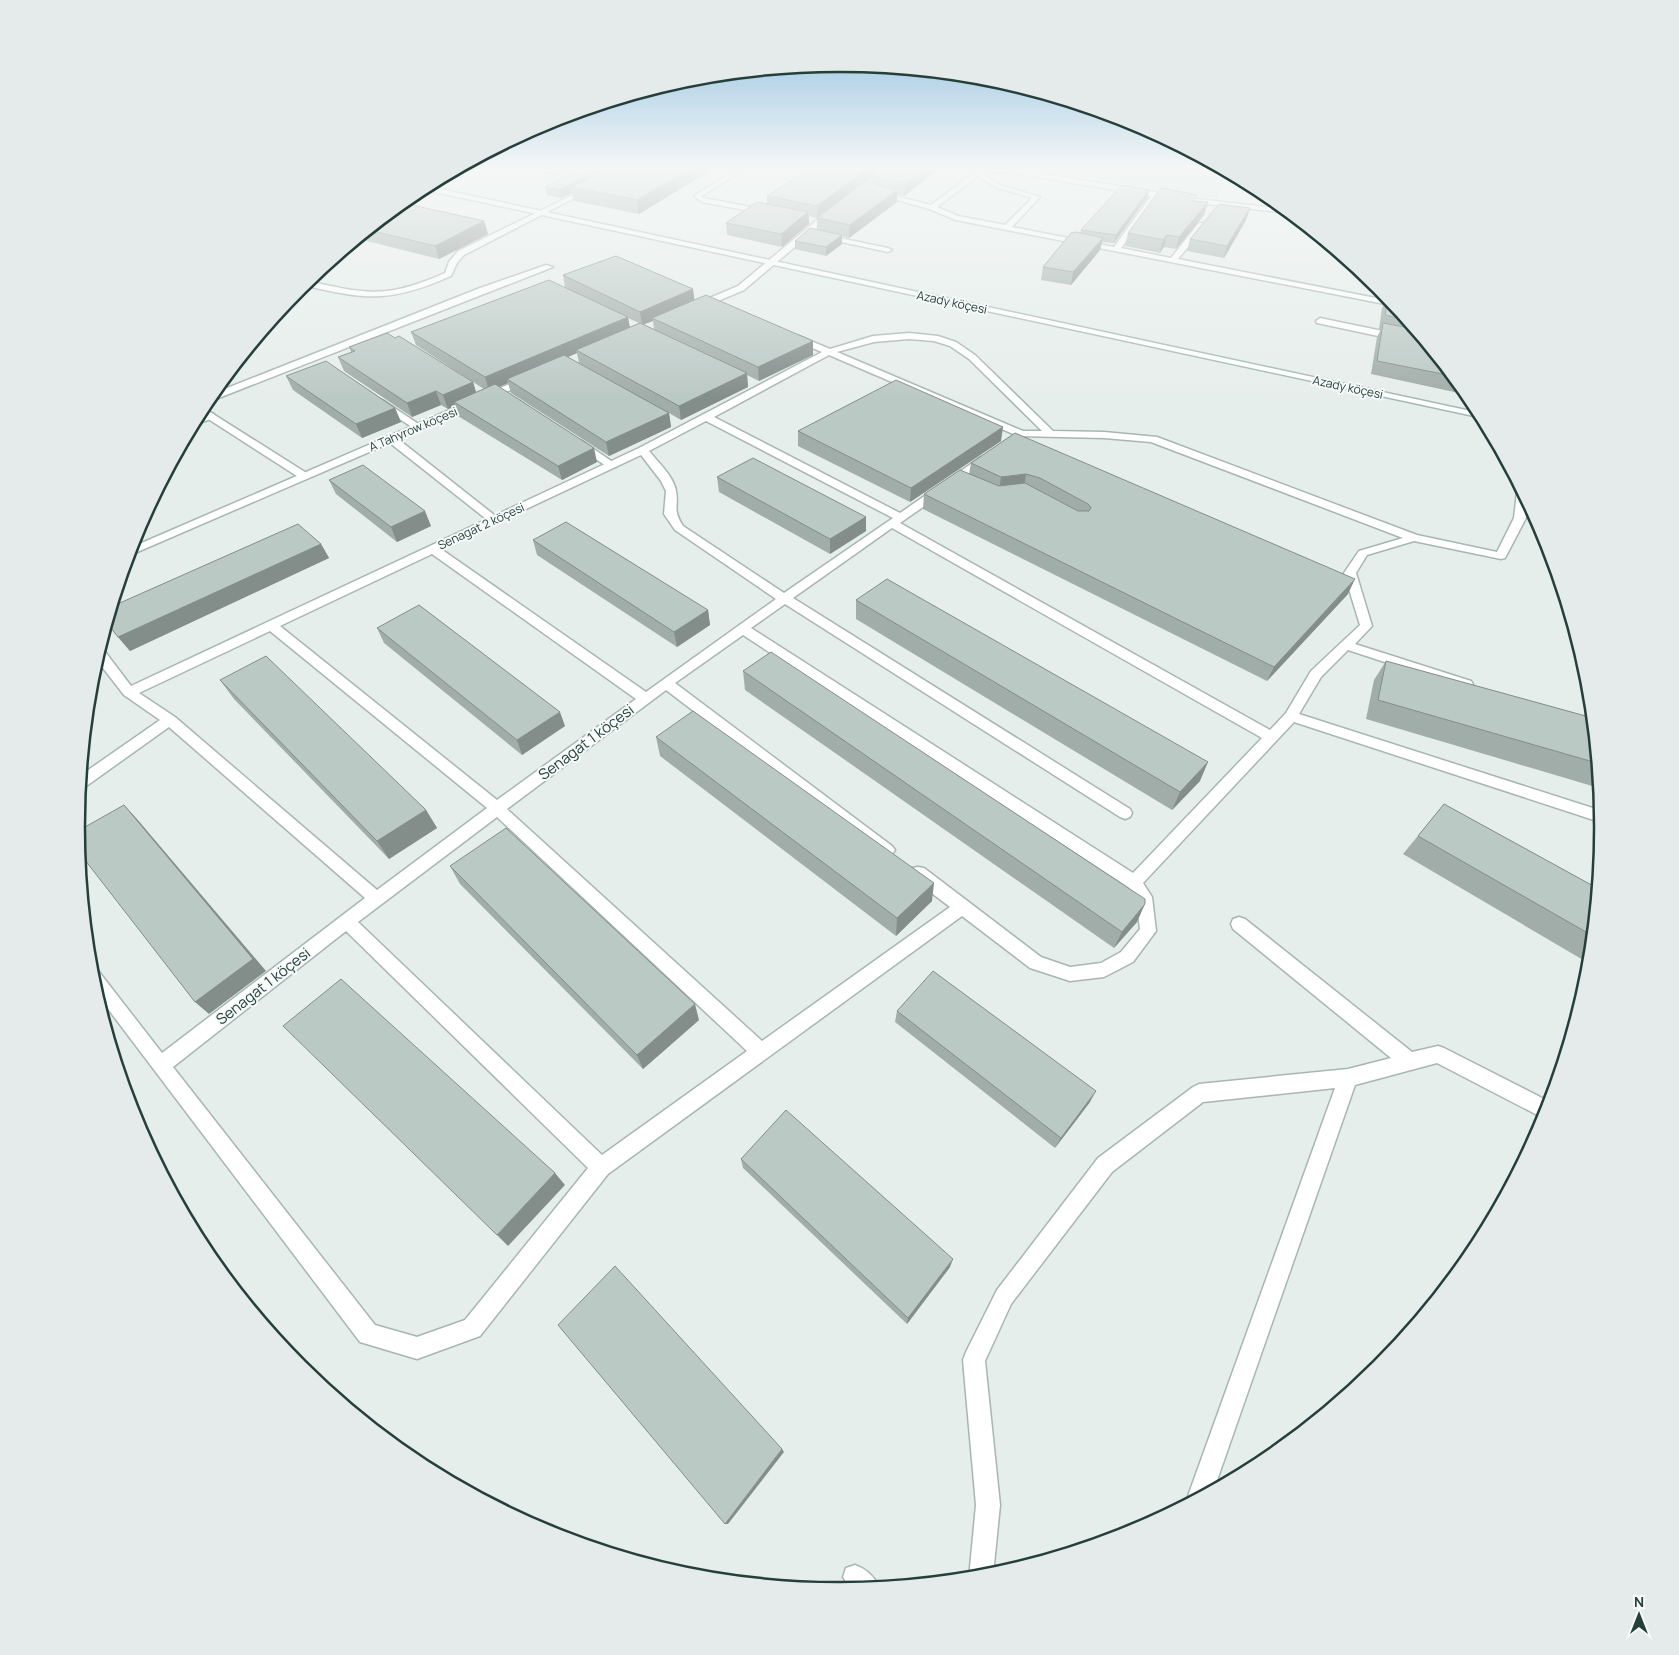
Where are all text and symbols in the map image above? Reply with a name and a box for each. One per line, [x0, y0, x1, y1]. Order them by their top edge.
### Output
street label: Azady köçesi [915, 286, 989, 318]
street label: Azady köçesi [1311, 371, 1385, 403]
street label: A Tahyrow köçesi [366, 403, 460, 455]
street label: Senagat 2 köçesi [435, 498, 527, 554]
street label: Senagat 1 köçesi [534, 699, 638, 785]
street label: Senagat 1 köçesi [211, 942, 315, 1030]
north arrow [1614, 1590, 1664, 1640]
text: N [1634, 1592, 1644, 1611]

